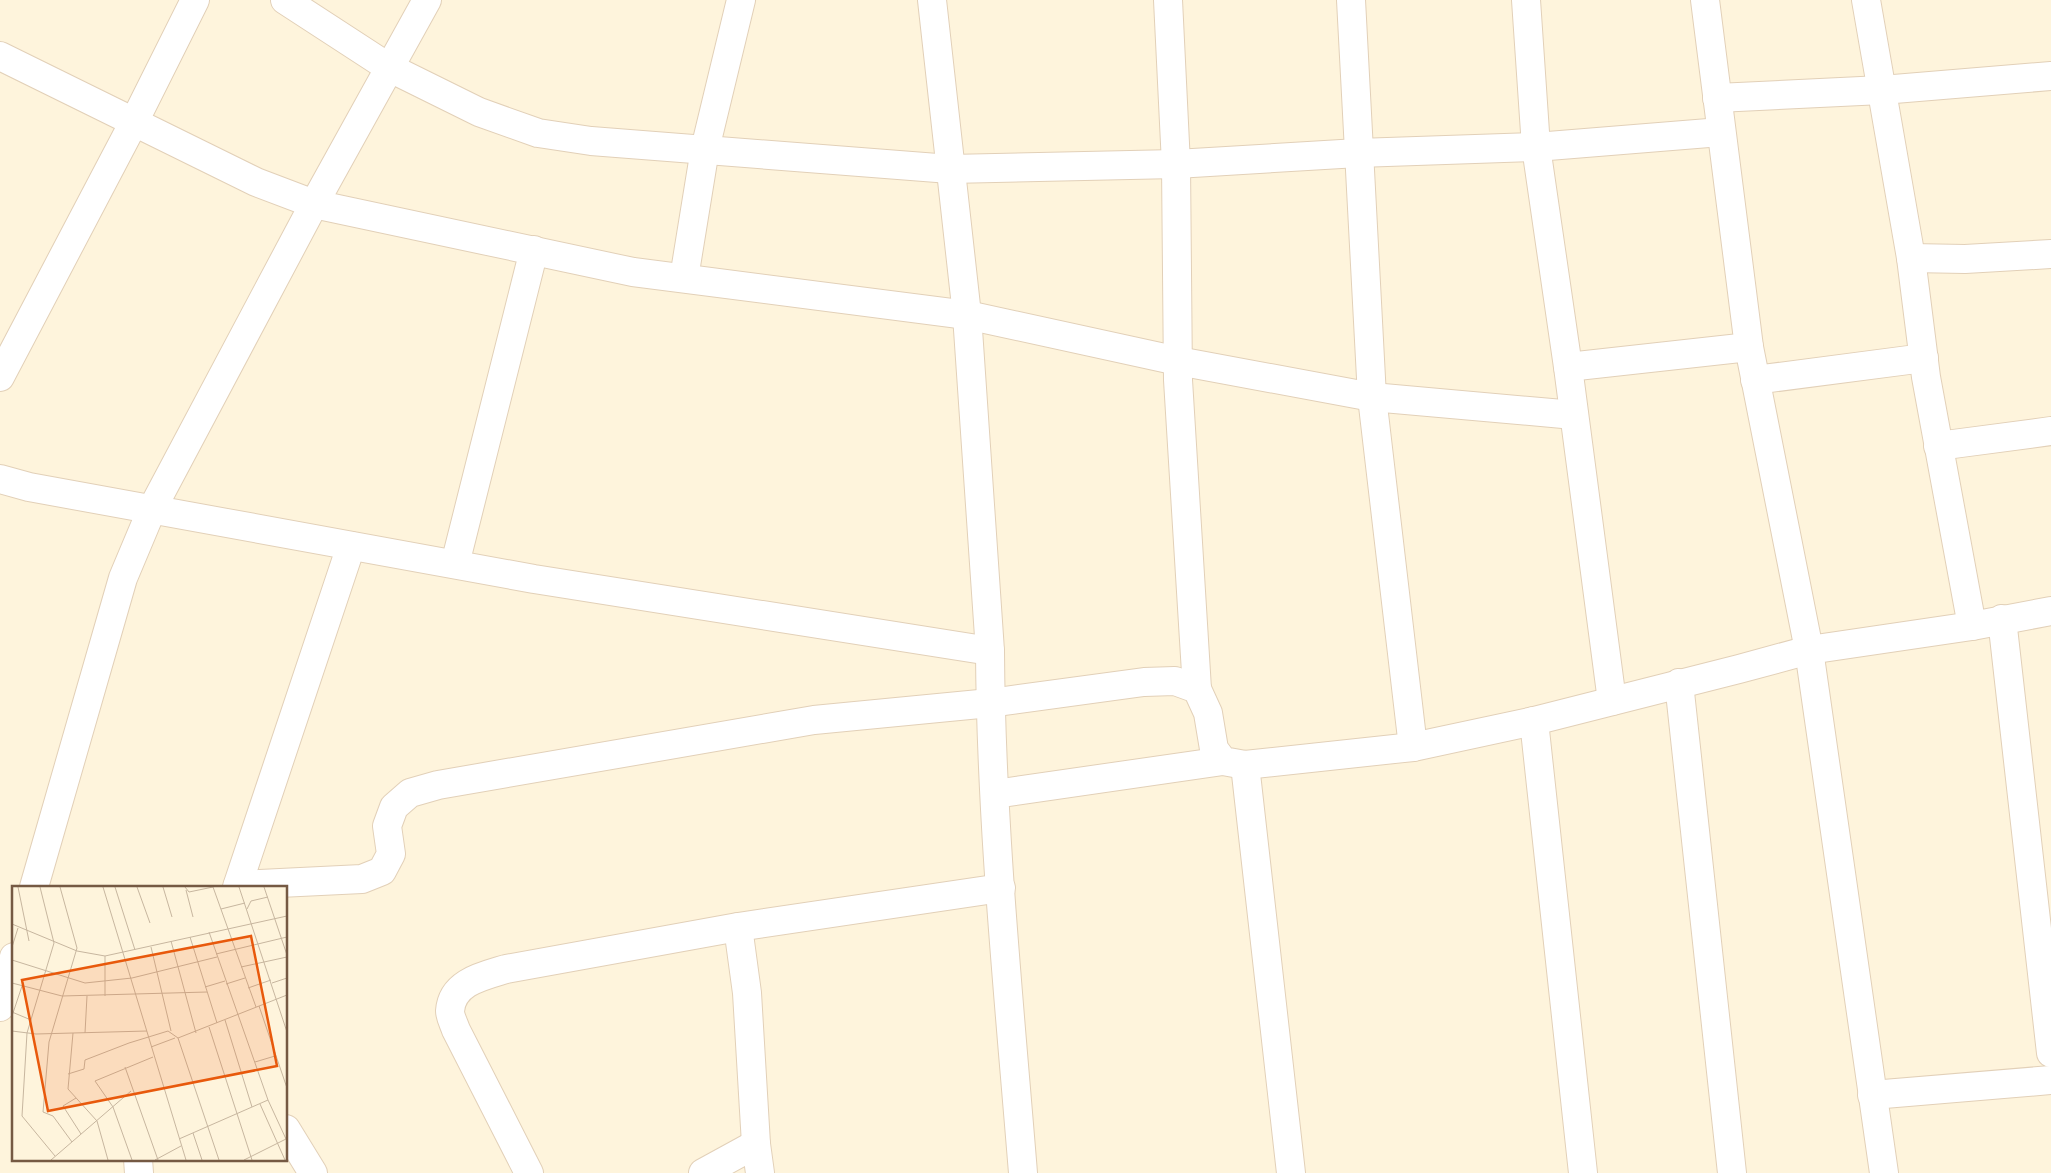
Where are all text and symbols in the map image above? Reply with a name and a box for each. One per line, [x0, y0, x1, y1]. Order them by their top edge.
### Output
inset map [12, 886, 288, 1160]

